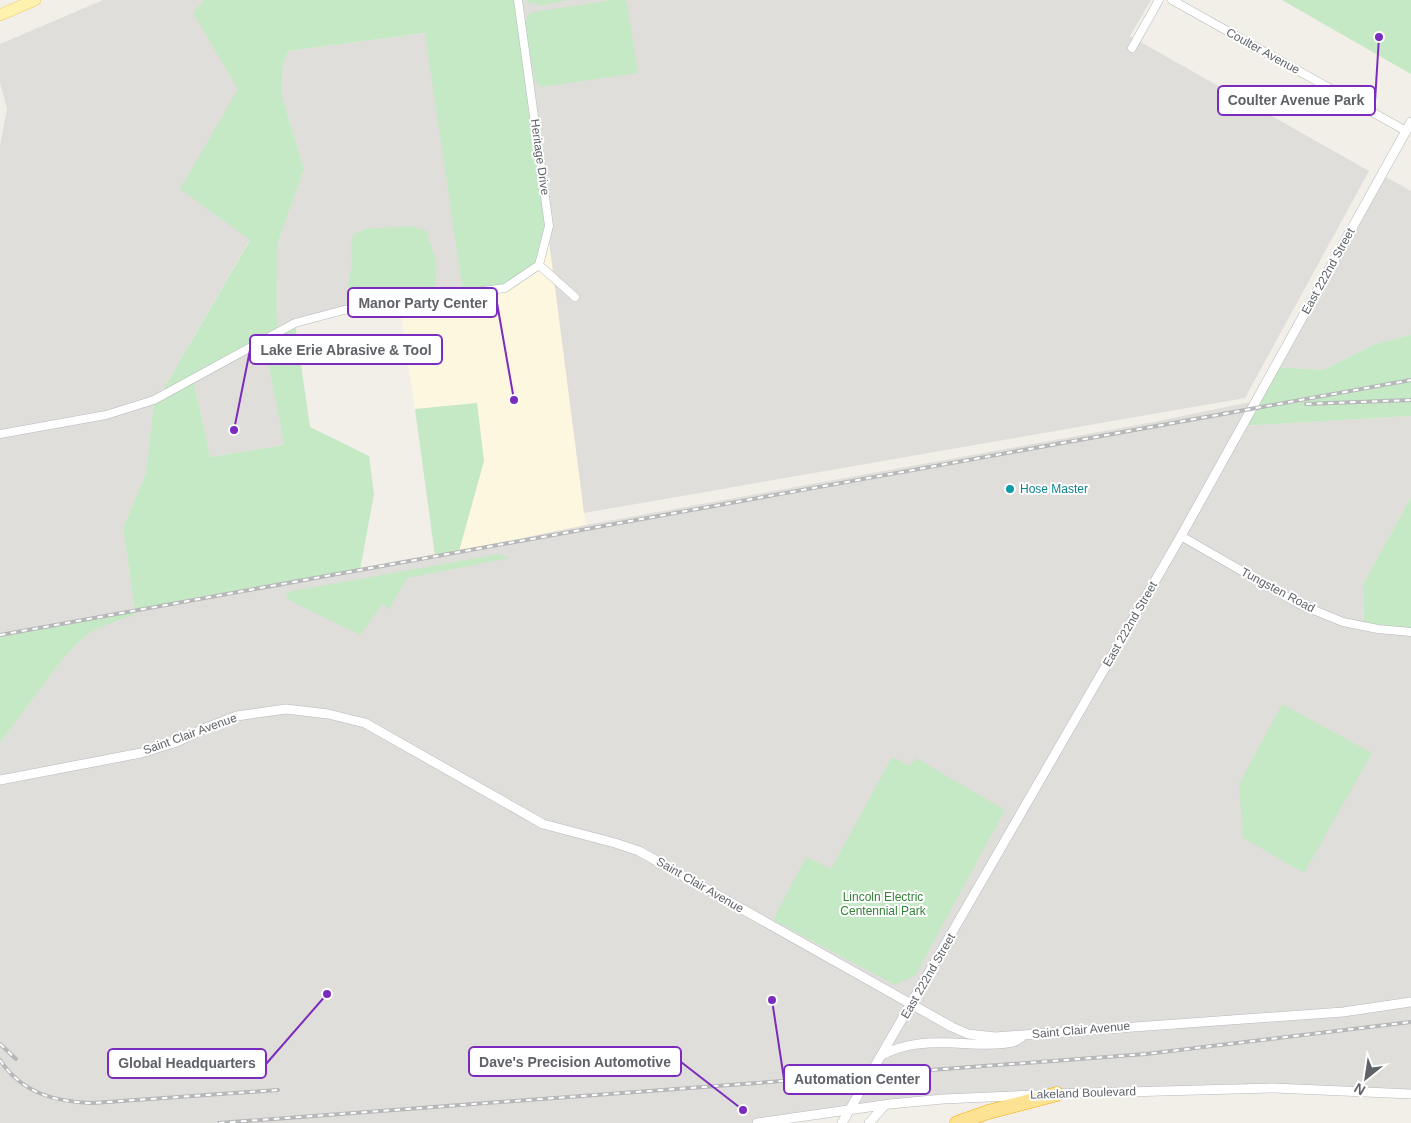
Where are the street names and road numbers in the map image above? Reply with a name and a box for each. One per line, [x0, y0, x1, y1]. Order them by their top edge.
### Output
street label: Coulter Avenue [1224, 25, 1302, 77]
street label: Heritage Drive [528, 118, 552, 196]
street label: East 222nd Street [1299, 225, 1358, 316]
street label: Tungsten Road [1239, 565, 1317, 615]
street label: East 222nd Street [1100, 578, 1160, 669]
street label: Saint Clair Avenue [141, 710, 239, 757]
street label: Saint Clair Avenue [654, 854, 746, 916]
street label: East 222nd Street [898, 930, 958, 1021]
street label: Saint Clair Avenue [1031, 1019, 1131, 1041]
street label: Lakeland Boulevard [1030, 1084, 1136, 1102]

